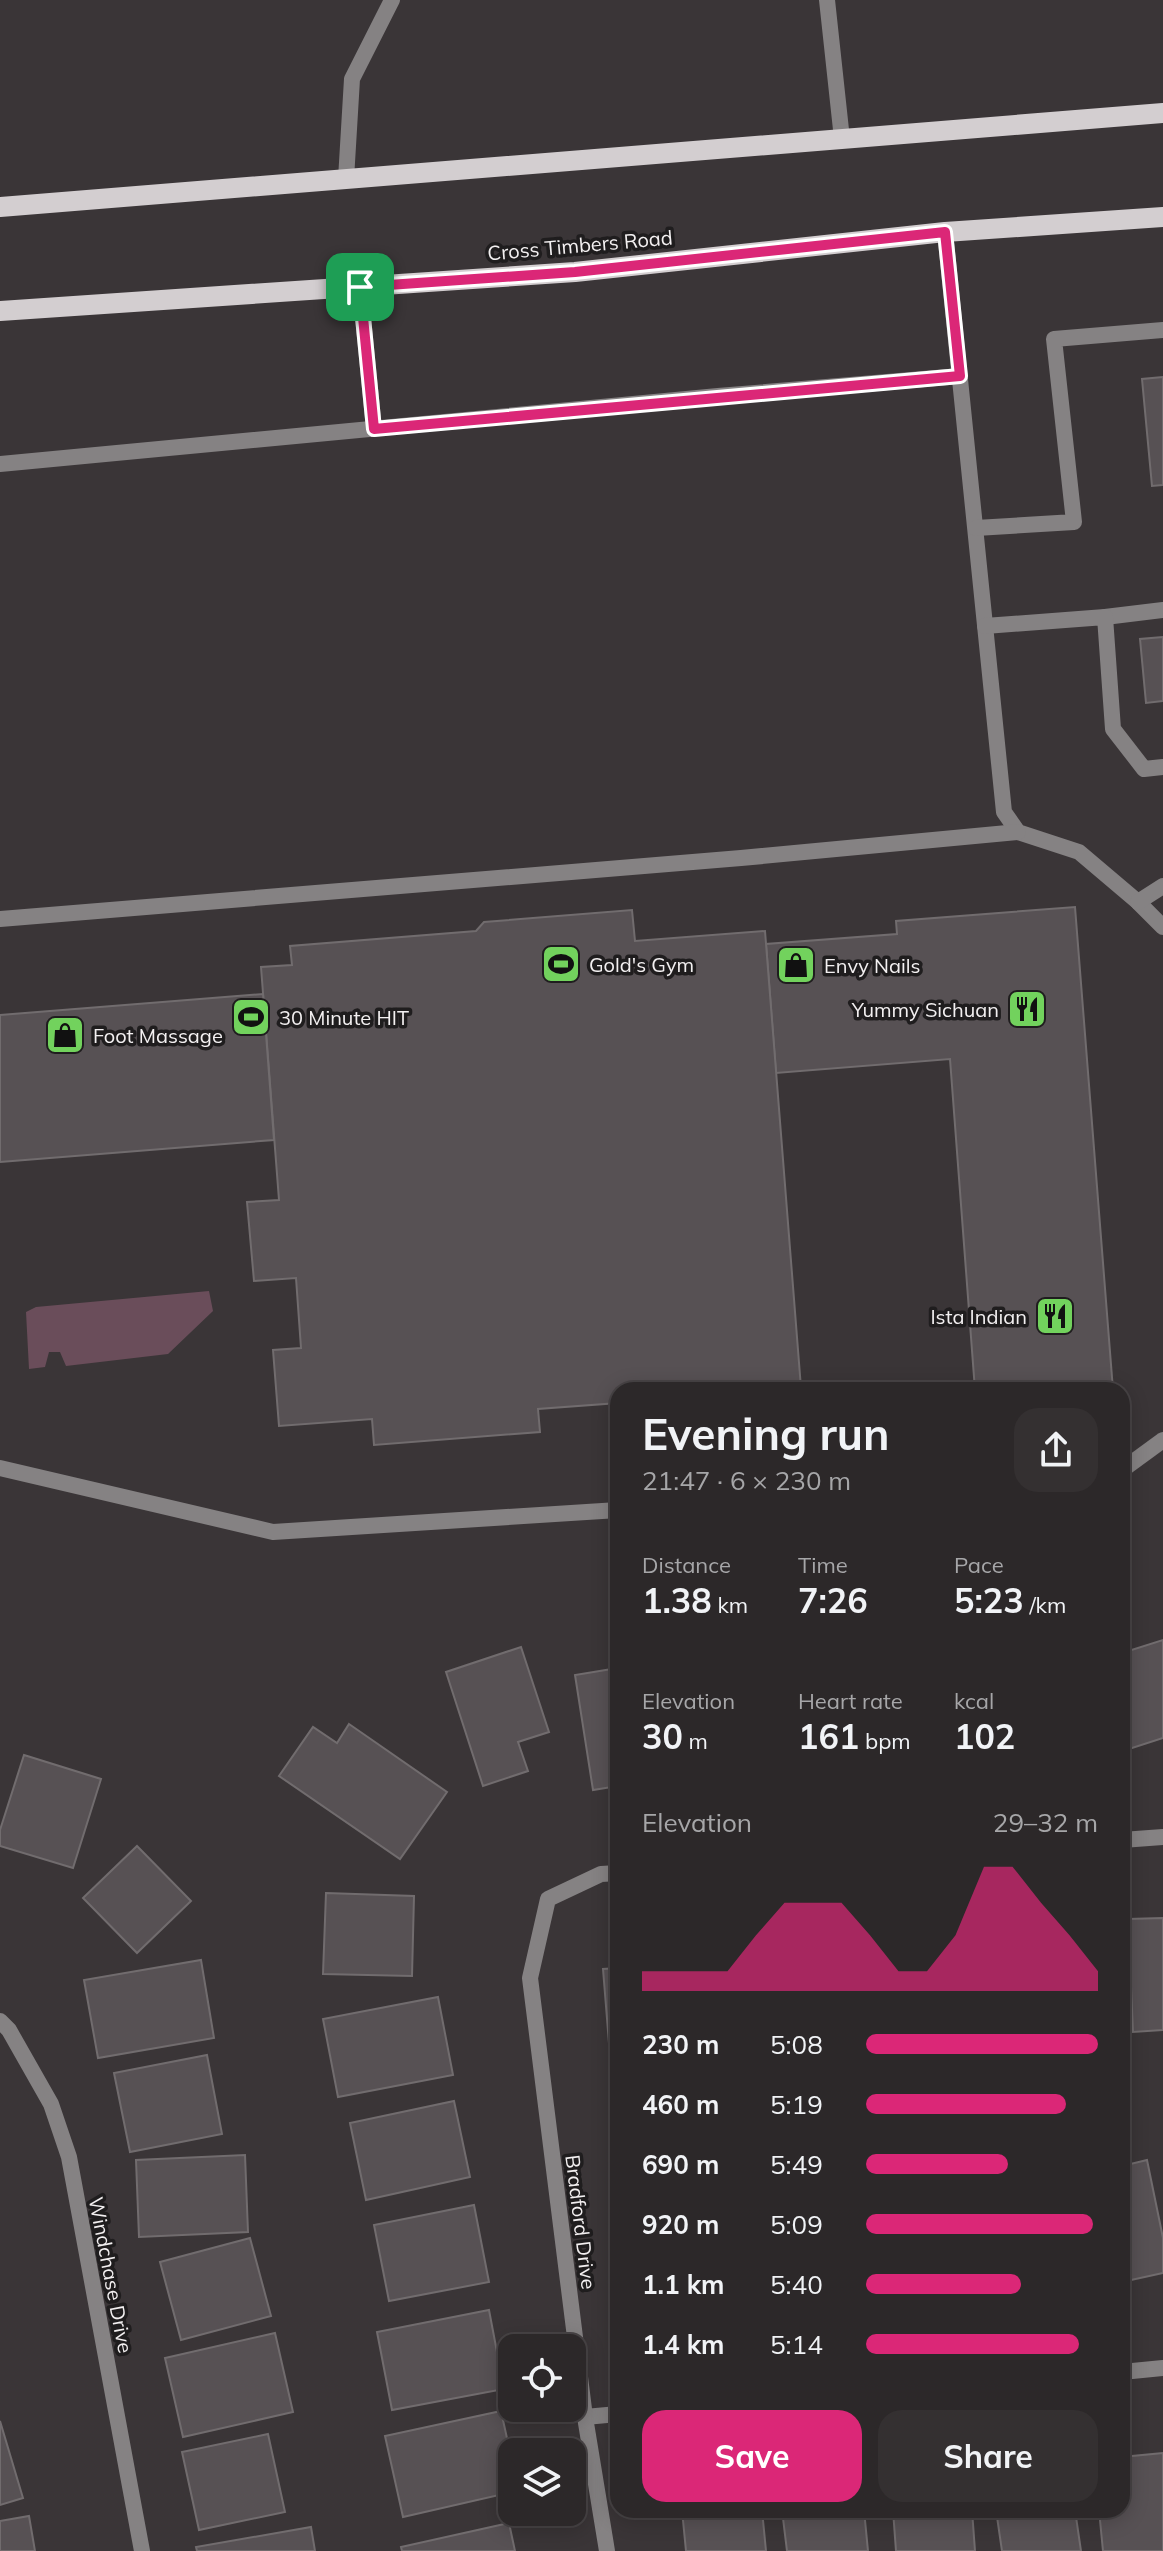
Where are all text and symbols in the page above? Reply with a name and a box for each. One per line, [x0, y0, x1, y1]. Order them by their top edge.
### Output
street label: Cross Timbers Road [486, 224, 674, 266]
pin [326, 253, 394, 321]
icon: arrive [338, 265, 382, 309]
sports icon: Gold's Gym [540, 943, 582, 985]
shop icon: Envy Nails [775, 944, 817, 986]
place label: Gold's Gym [589, 952, 694, 977]
place label: Envy Nails [824, 953, 920, 978]
restaurant icon: Yummy Sichuan [1006, 988, 1048, 1030]
sports icon: 30 Minute HIT [230, 996, 272, 1038]
place label: Yummy Sichuan [851, 997, 999, 1022]
place label: 30 Minute HIT [279, 1005, 409, 1030]
shop icon: Foot Massage [44, 1014, 86, 1056]
place label: Foot Massage [93, 1023, 223, 1048]
restaurant icon: Ista Indian [1034, 1295, 1076, 1337]
place label: Ista Indian [930, 1304, 1027, 1329]
text: Evening run [642, 1406, 889, 1461]
button: share [1014, 1408, 1098, 1492]
text: 21:47 · 6 × 230 m [642, 1464, 851, 1497]
text: Distance [642, 1551, 731, 1579]
text: Time [798, 1551, 848, 1579]
text: Pace [954, 1551, 1004, 1579]
text: 1.38 [642, 1579, 712, 1622]
text: 7:26 [798, 1579, 868, 1622]
text: 5:23 [954, 1579, 1024, 1622]
text: km [712, 1591, 748, 1619]
text: /km [1024, 1591, 1066, 1619]
text: Elevation [642, 1687, 735, 1715]
text: Heart rate [798, 1687, 903, 1715]
text: kcal [954, 1687, 994, 1715]
text: 30 [642, 1715, 683, 1758]
text: 161 [798, 1715, 859, 1758]
text: 102 [954, 1715, 1015, 1758]
text: m [683, 1727, 708, 1755]
text: bpm [859, 1727, 911, 1755]
text: Elevation [642, 1806, 752, 1839]
text: 29–32 m [993, 1806, 1098, 1839]
text: 230 m [642, 2028, 719, 2061]
text: 5:08 [770, 2028, 823, 2061]
text: 460 m [642, 2088, 719, 2121]
text: 5:19 [770, 2088, 823, 2121]
text: 690 m [642, 2148, 719, 2181]
text: 5:49 [770, 2148, 823, 2181]
street label: Bradford Drive [560, 2153, 602, 2291]
street label: Windchase Drive [84, 2195, 138, 2355]
text: 920 m [642, 2208, 719, 2241]
text: 5:09 [770, 2208, 823, 2241]
text: 1.1 km [642, 2268, 725, 2301]
text: 5:40 [770, 2268, 823, 2301]
text: 1.4 km [642, 2328, 725, 2361]
text: 5:14 [770, 2328, 823, 2361]
map controls [498, 2334, 586, 2526]
button: locate [498, 2334, 586, 2422]
button: Save [642, 2410, 862, 2502]
button: Share [878, 2410, 1098, 2502]
button: layers [498, 2438, 586, 2526]

